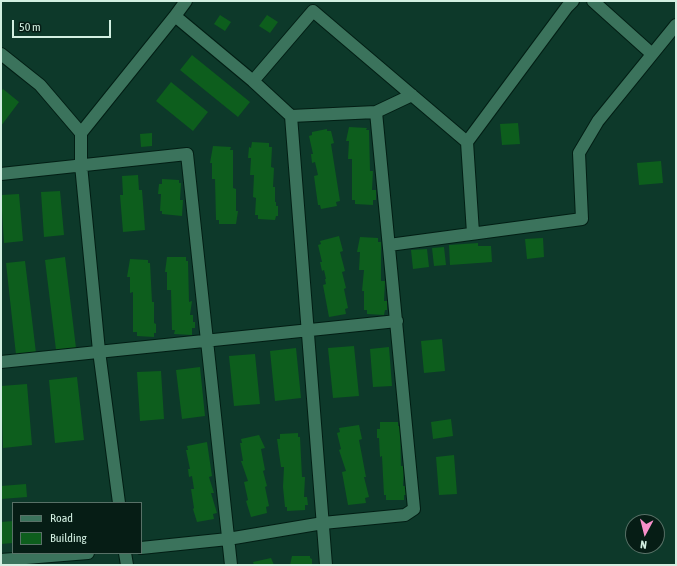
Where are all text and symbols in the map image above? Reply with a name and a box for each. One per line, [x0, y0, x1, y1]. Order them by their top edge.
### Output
scale bar [14, 12, 113, 38]
text: 50 m [19, 20, 41, 34]
legend [12, 502, 142, 554]
text: Road [50, 511, 73, 525]
north arrow [625, 514, 665, 554]
text: Building [50, 531, 87, 545]
text: N [640, 539, 648, 551]

